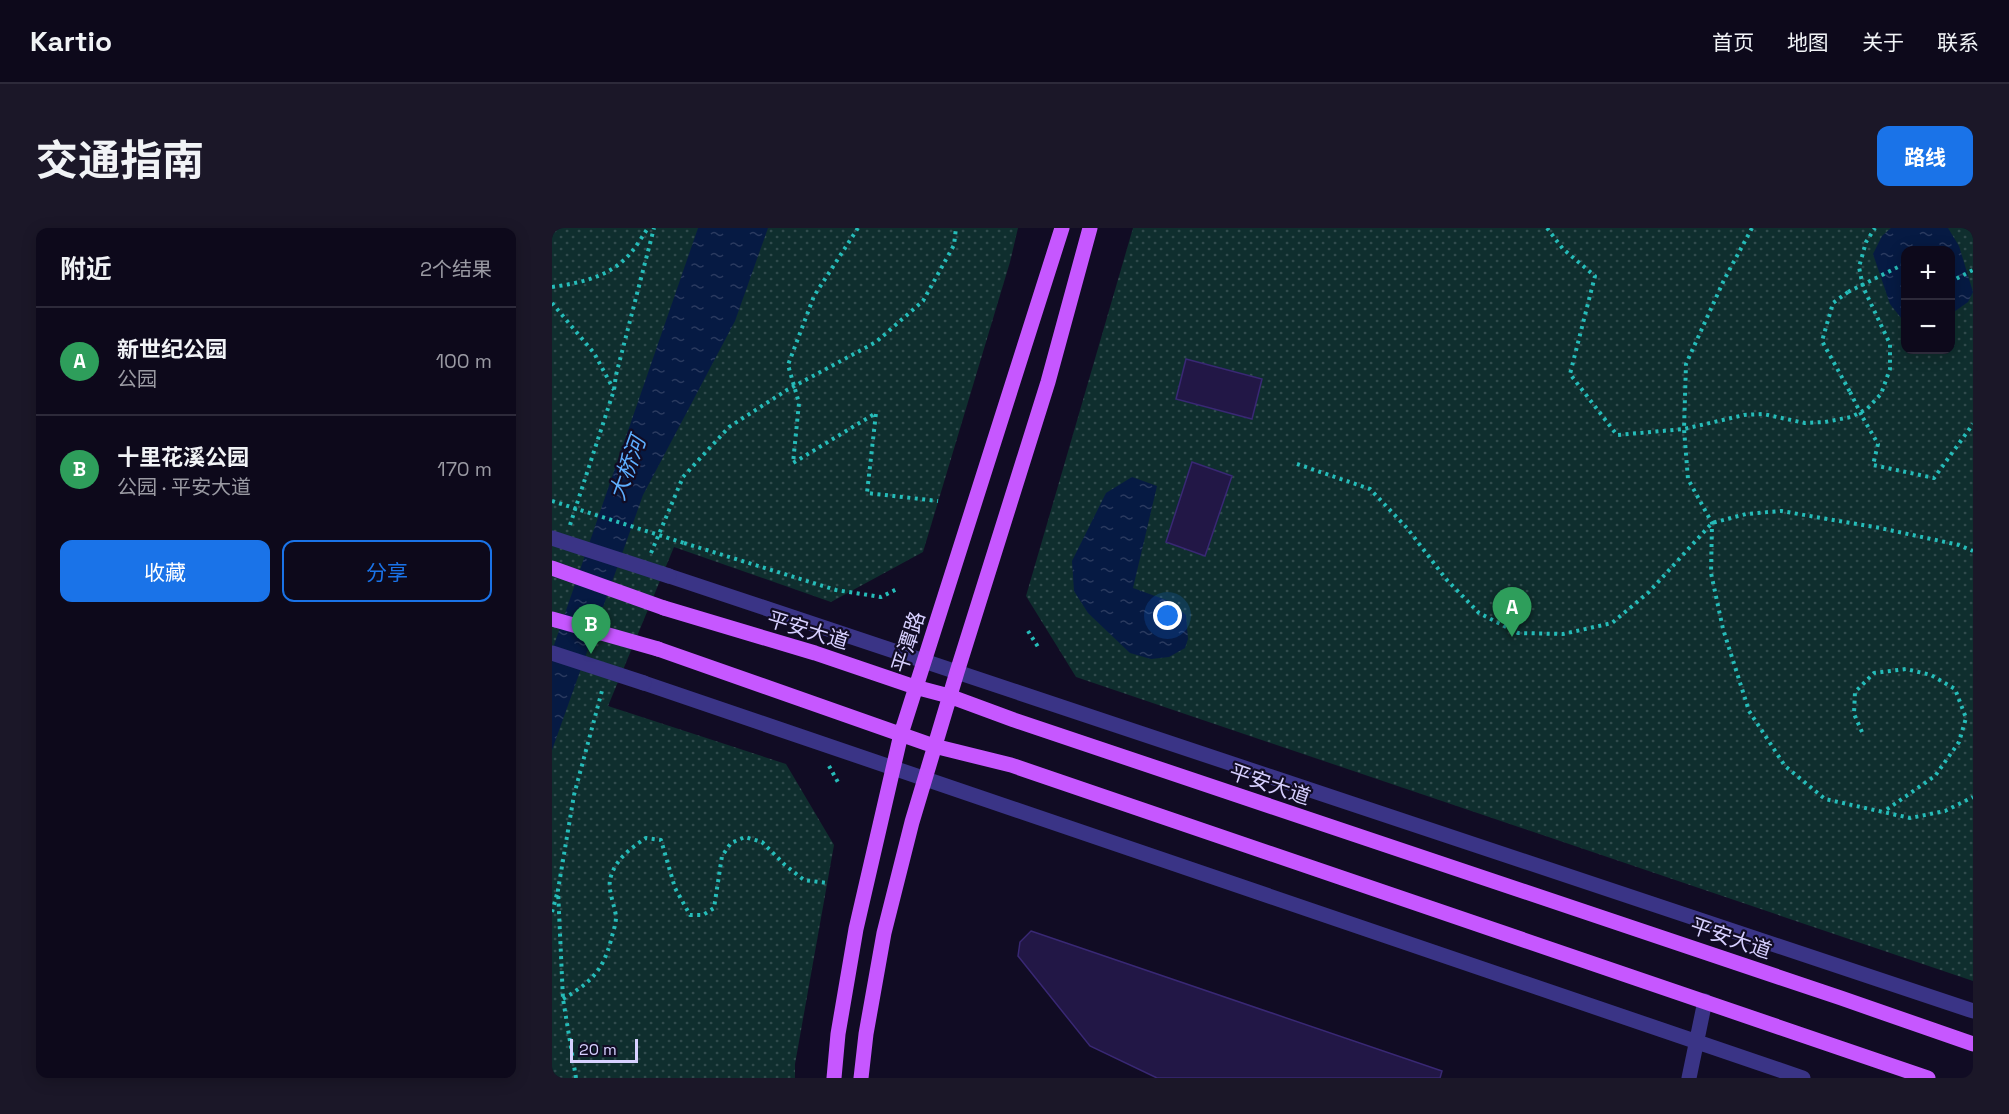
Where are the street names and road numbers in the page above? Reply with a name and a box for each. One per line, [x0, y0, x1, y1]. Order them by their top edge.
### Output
street label: 平安大道 [764, 605, 852, 655]
street label: 平潭路 [885, 608, 931, 676]
street label: 平安大道 [1226, 758, 1314, 810]
street label: 平安大道 [1687, 912, 1775, 964]

